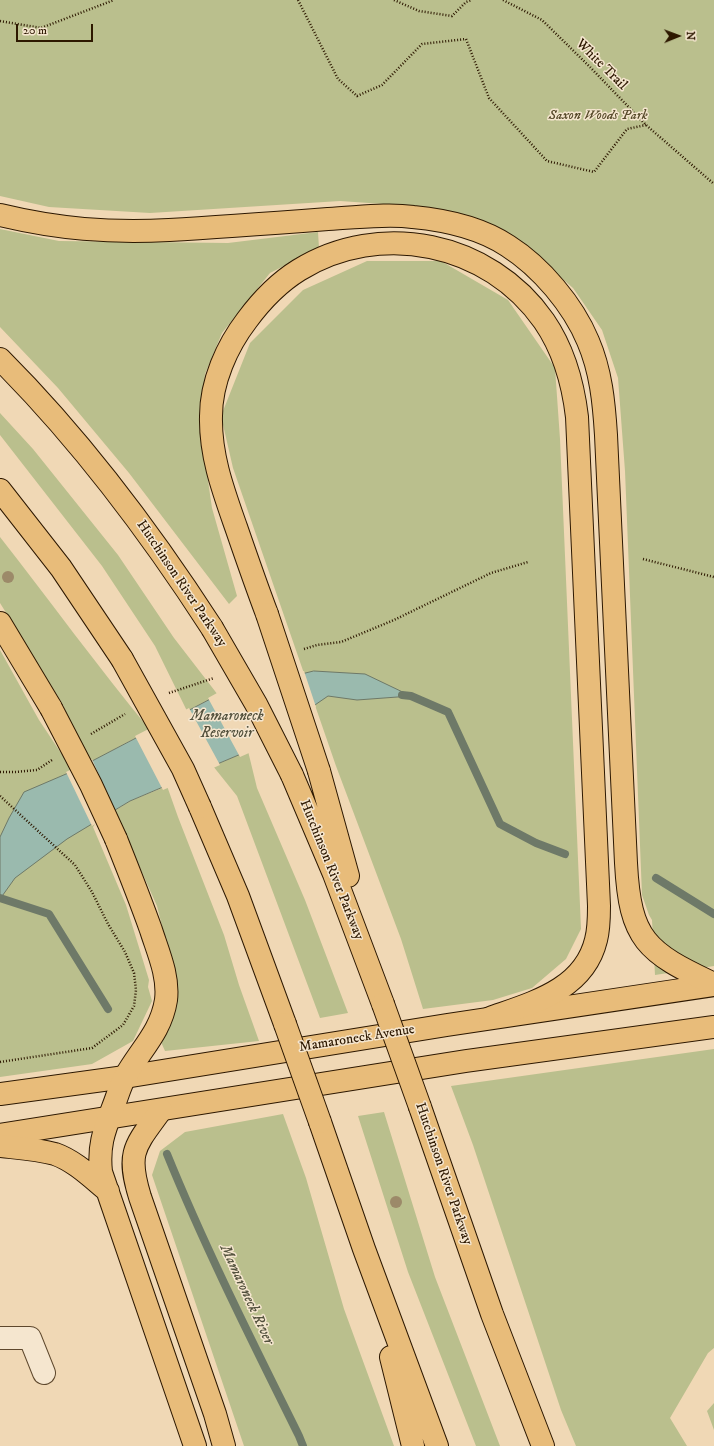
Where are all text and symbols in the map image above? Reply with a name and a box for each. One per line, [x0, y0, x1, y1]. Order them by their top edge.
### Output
scale bar [18, 16, 95, 42]
north arrow [658, 16, 698, 56]
text: 20 m [23, 23, 47, 38]
text: N [683, 31, 697, 40]
street label: White Trail [572, 36, 630, 94]
park label: Saxon Woods Park [549, 108, 647, 124]
street label: Hutchinson River Parkway [132, 517, 230, 651]
water label: Mamaroneck Reservoir [190, 708, 264, 743]
street label: Hutchinson River Parkway [295, 798, 367, 942]
street label: Mamaroneck Avenue [298, 1022, 416, 1056]
street label: Hutchinson River Parkway [411, 1101, 475, 1247]
water label: Mamaroneck River [215, 1242, 277, 1348]

